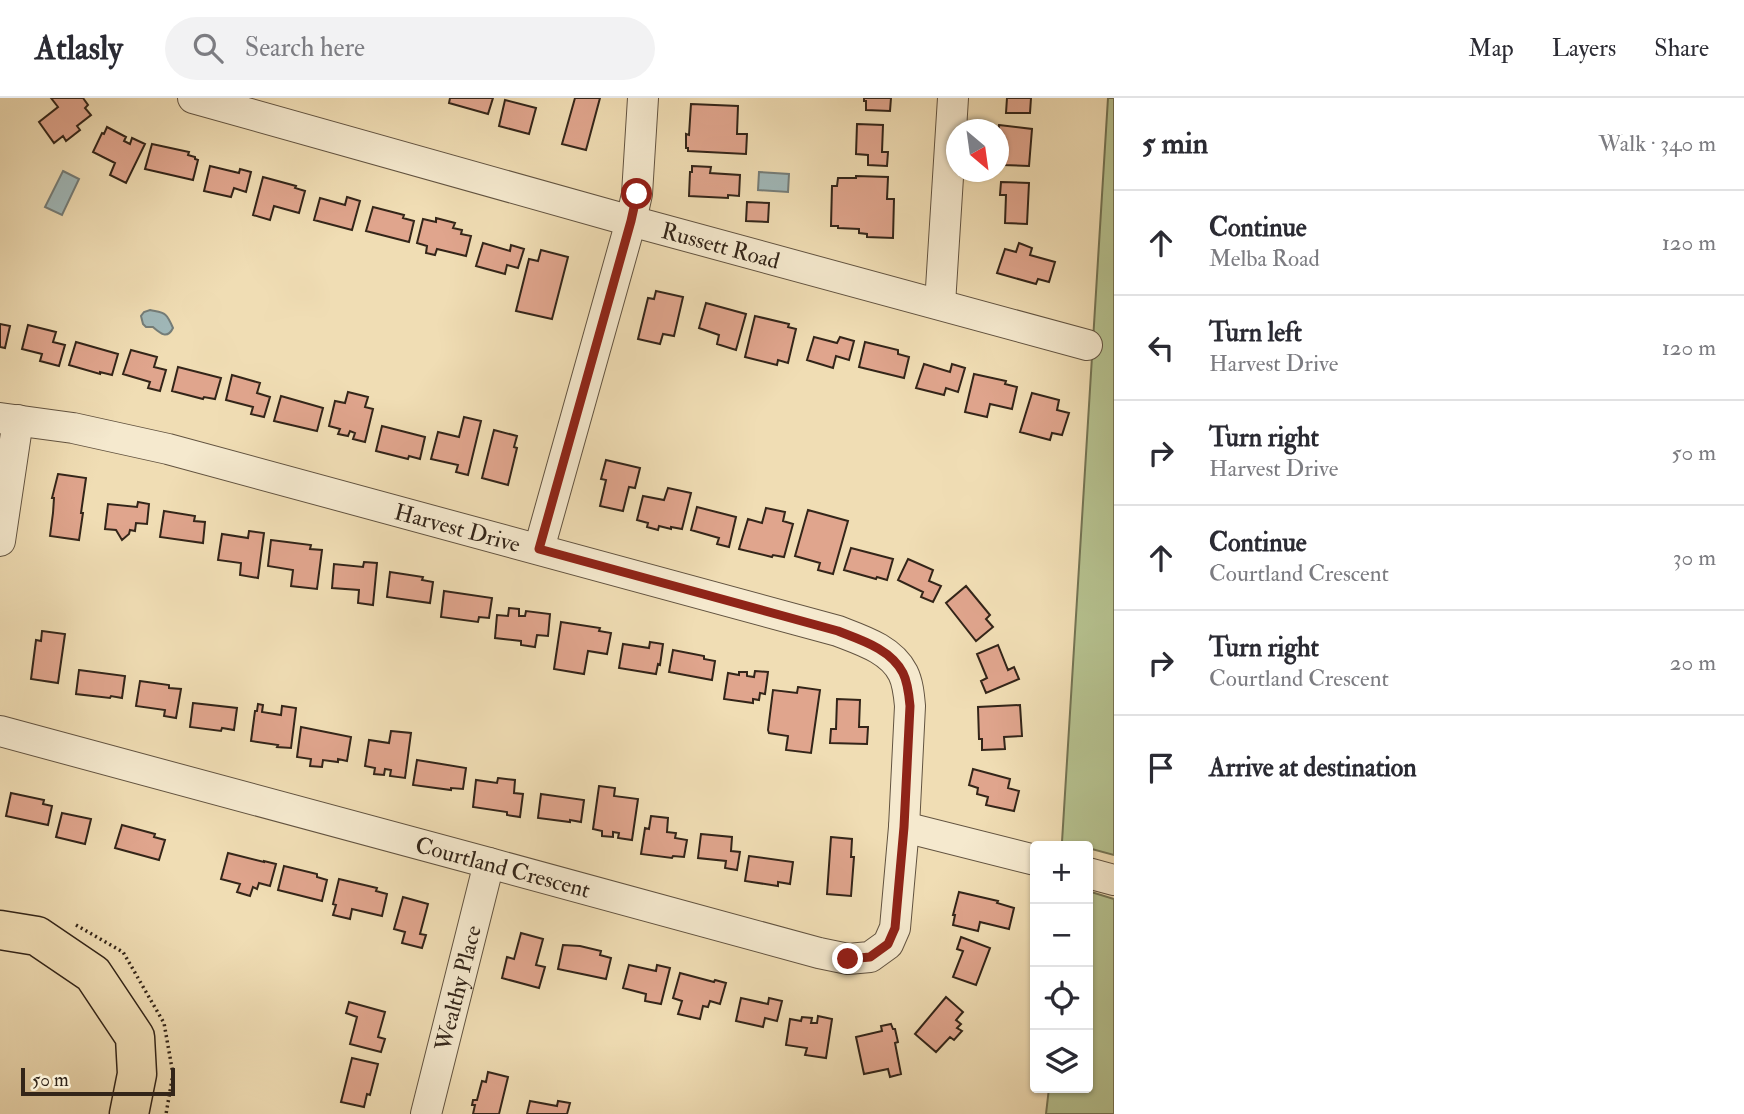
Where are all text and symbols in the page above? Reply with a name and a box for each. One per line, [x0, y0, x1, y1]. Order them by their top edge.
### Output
search box [165, 17, 655, 80]
text: Atlasly [35, 28, 123, 69]
icon: search [189, 29, 227, 67]
text: Search here [245, 32, 365, 64]
text: Map [1469, 33, 1514, 64]
text: Layers [1552, 33, 1616, 64]
text: Share [1654, 33, 1709, 64]
north arrow [946, 119, 1009, 182]
text: 5 min [1142, 125, 1208, 162]
text: Walk · 340 m [1598, 129, 1716, 158]
route start [621, 178, 652, 209]
text: Continue [1209, 212, 1307, 244]
street label: Russett Road [658, 216, 783, 276]
icon: ahead [1142, 224, 1180, 262]
text: 120 m [1662, 228, 1716, 257]
text: Melba Road [1209, 244, 1320, 273]
text: Turn left [1209, 317, 1302, 349]
icon: left [1142, 329, 1180, 367]
text: 120 m [1662, 333, 1716, 362]
text: Harvest Drive [1209, 349, 1338, 378]
text: Turn right [1209, 422, 1319, 454]
icon: right [1142, 434, 1180, 472]
text: 50 m [1672, 438, 1716, 467]
text: Harvest Drive [1209, 454, 1338, 483]
street label: Harvest Drive [391, 497, 524, 559]
text: Continue [1209, 527, 1307, 559]
icon: ahead [1142, 539, 1180, 577]
text: 30 m [1673, 543, 1716, 572]
text: Courtland Crescent [1209, 559, 1389, 588]
text: Turn right [1209, 632, 1319, 664]
icon: right [1142, 644, 1180, 682]
text: 20 m [1670, 648, 1716, 677]
text: Courtland Crescent [1209, 664, 1389, 693]
icon: arrive [1142, 749, 1180, 787]
text: Arrive at destination [1209, 752, 1417, 784]
street label: Courtland Crescent [412, 830, 593, 905]
map controls [1030, 841, 1093, 1093]
button: + [1030, 841, 1093, 904]
button: − [1030, 904, 1093, 967]
street label: Wealthy Place [428, 922, 488, 1055]
route end [832, 943, 863, 974]
button: locate [1030, 967, 1093, 1030]
button: layers [1030, 1030, 1093, 1093]
scale bar [21, 1065, 175, 1097]
text: 50 m [32, 1068, 69, 1092]

